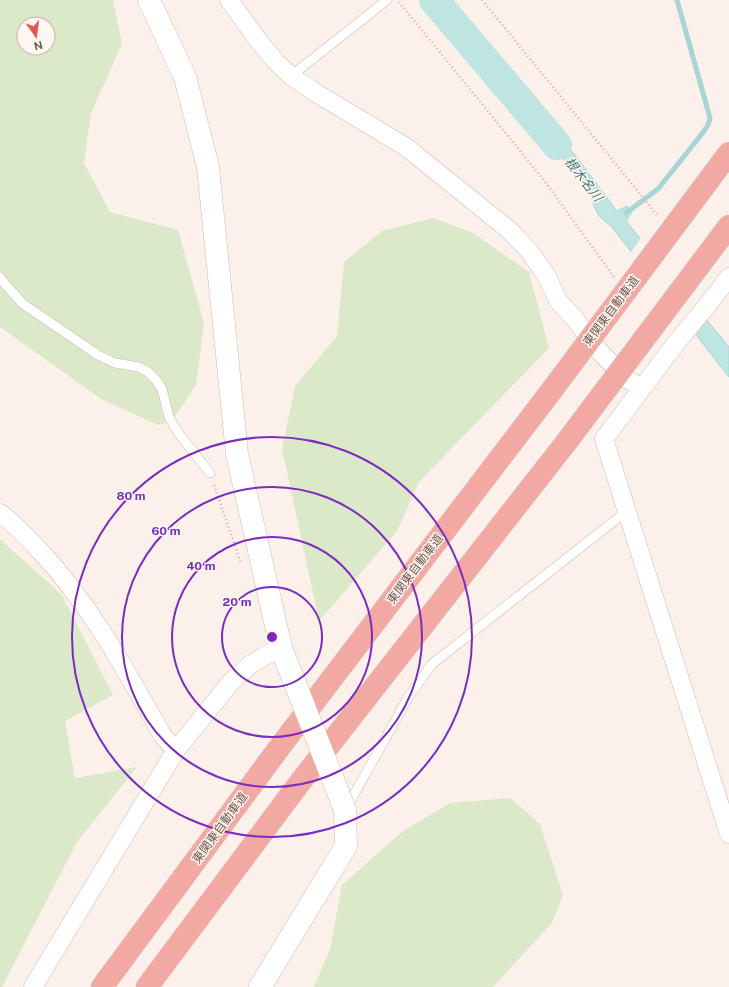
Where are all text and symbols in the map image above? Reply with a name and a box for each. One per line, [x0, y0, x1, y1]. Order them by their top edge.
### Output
north arrow [16, 16, 56, 56]
text: N [33, 39, 44, 53]
water label: 根木名川 [562, 154, 607, 206]
street label: 東関東自動車道 [580, 273, 642, 349]
text: 80 m [116, 489, 146, 503]
text: 60 m [151, 524, 181, 538]
street label: 東関東自動車道 [384, 531, 446, 607]
text: 40 m [186, 559, 216, 573]
text: 20 m [223, 595, 252, 609]
centre of rings [265, 630, 279, 644]
street label: 東関東自動車道 [190, 790, 250, 866]

